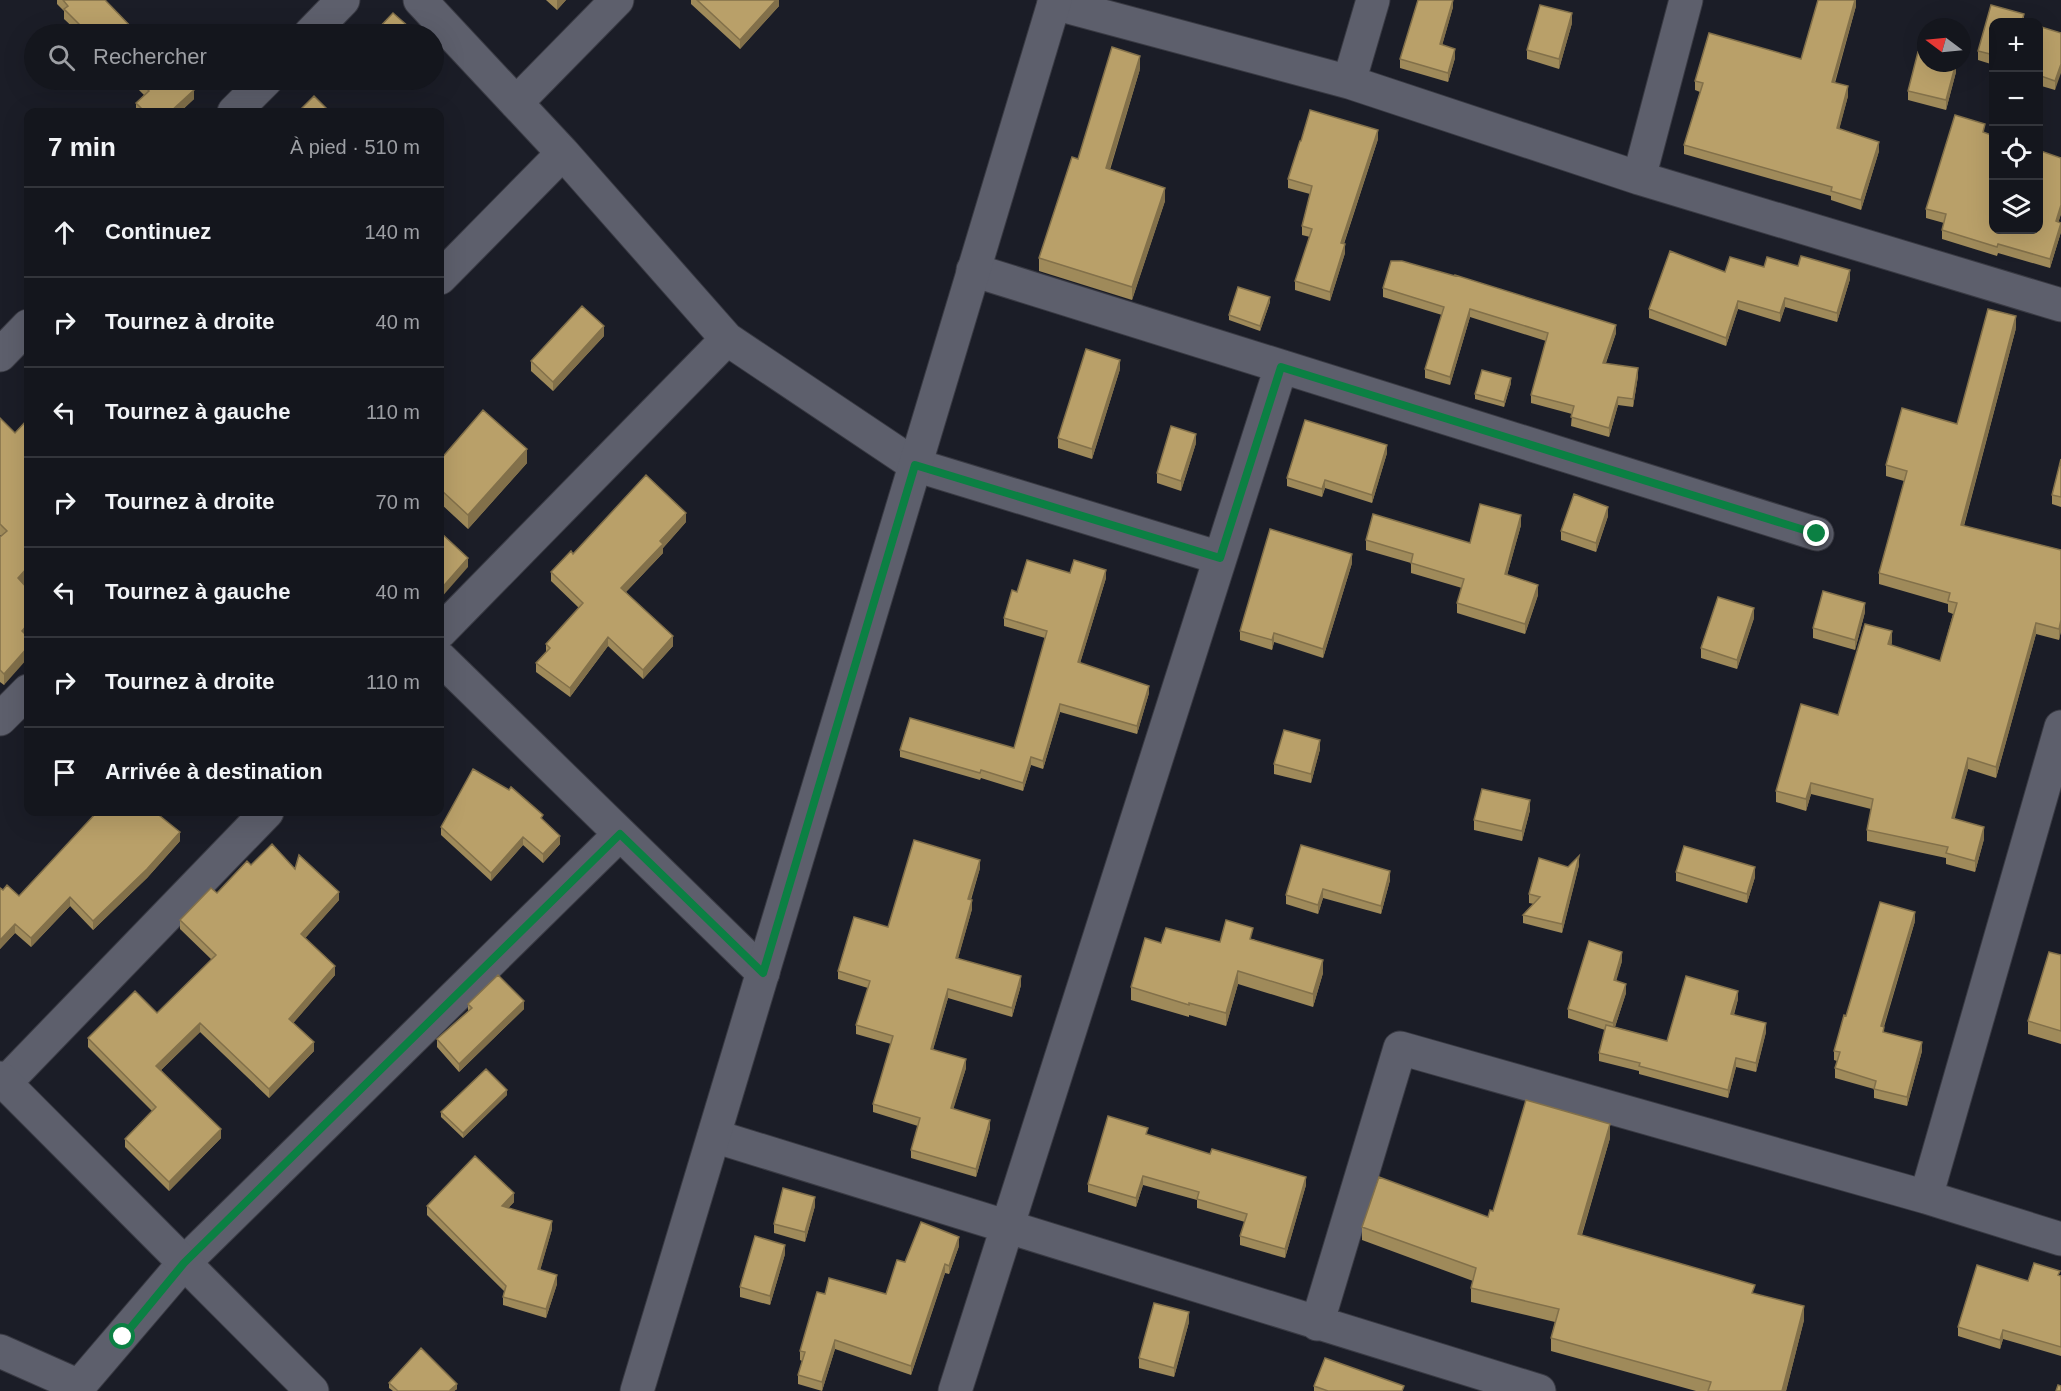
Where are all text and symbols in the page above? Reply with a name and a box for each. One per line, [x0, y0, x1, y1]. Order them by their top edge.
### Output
north arrow [1917, 18, 1971, 72]
map controls [1989, 18, 2043, 234]
button: + [1989, 18, 2043, 72]
search box [24, 24, 444, 90]
icon: search [45, 41, 78, 74]
text: Rechercher [93, 44, 207, 69]
button: − [1989, 72, 2043, 126]
button: locate [1989, 126, 2043, 180]
text: 7 min [48, 132, 116, 162]
text: À pied · 510 m [290, 136, 420, 158]
button: layers [1989, 180, 2043, 234]
icon: ahead [48, 216, 81, 249]
text: Continuez [105, 219, 211, 244]
text: 140 m [364, 221, 420, 243]
icon: right [48, 306, 81, 339]
text: Tournez à droite [105, 309, 275, 334]
text: 40 m [376, 311, 420, 333]
icon: left [48, 396, 81, 429]
text: Tournez à gauche [105, 399, 290, 424]
text: 110 m [366, 401, 420, 423]
icon: right [48, 486, 81, 519]
text: Tournez à droite [105, 489, 275, 514]
text: 70 m [376, 491, 420, 513]
route end [1803, 520, 1829, 546]
icon: left [48, 576, 81, 609]
text: Tournez à gauche [105, 579, 290, 604]
text: 40 m [376, 581, 420, 603]
icon: right [48, 666, 81, 699]
text: Tournez à droite [105, 669, 275, 694]
text: 110 m [366, 671, 420, 693]
icon: arrive [48, 756, 81, 789]
text: Arrivée à destination [105, 759, 323, 784]
route start [109, 1323, 135, 1349]

